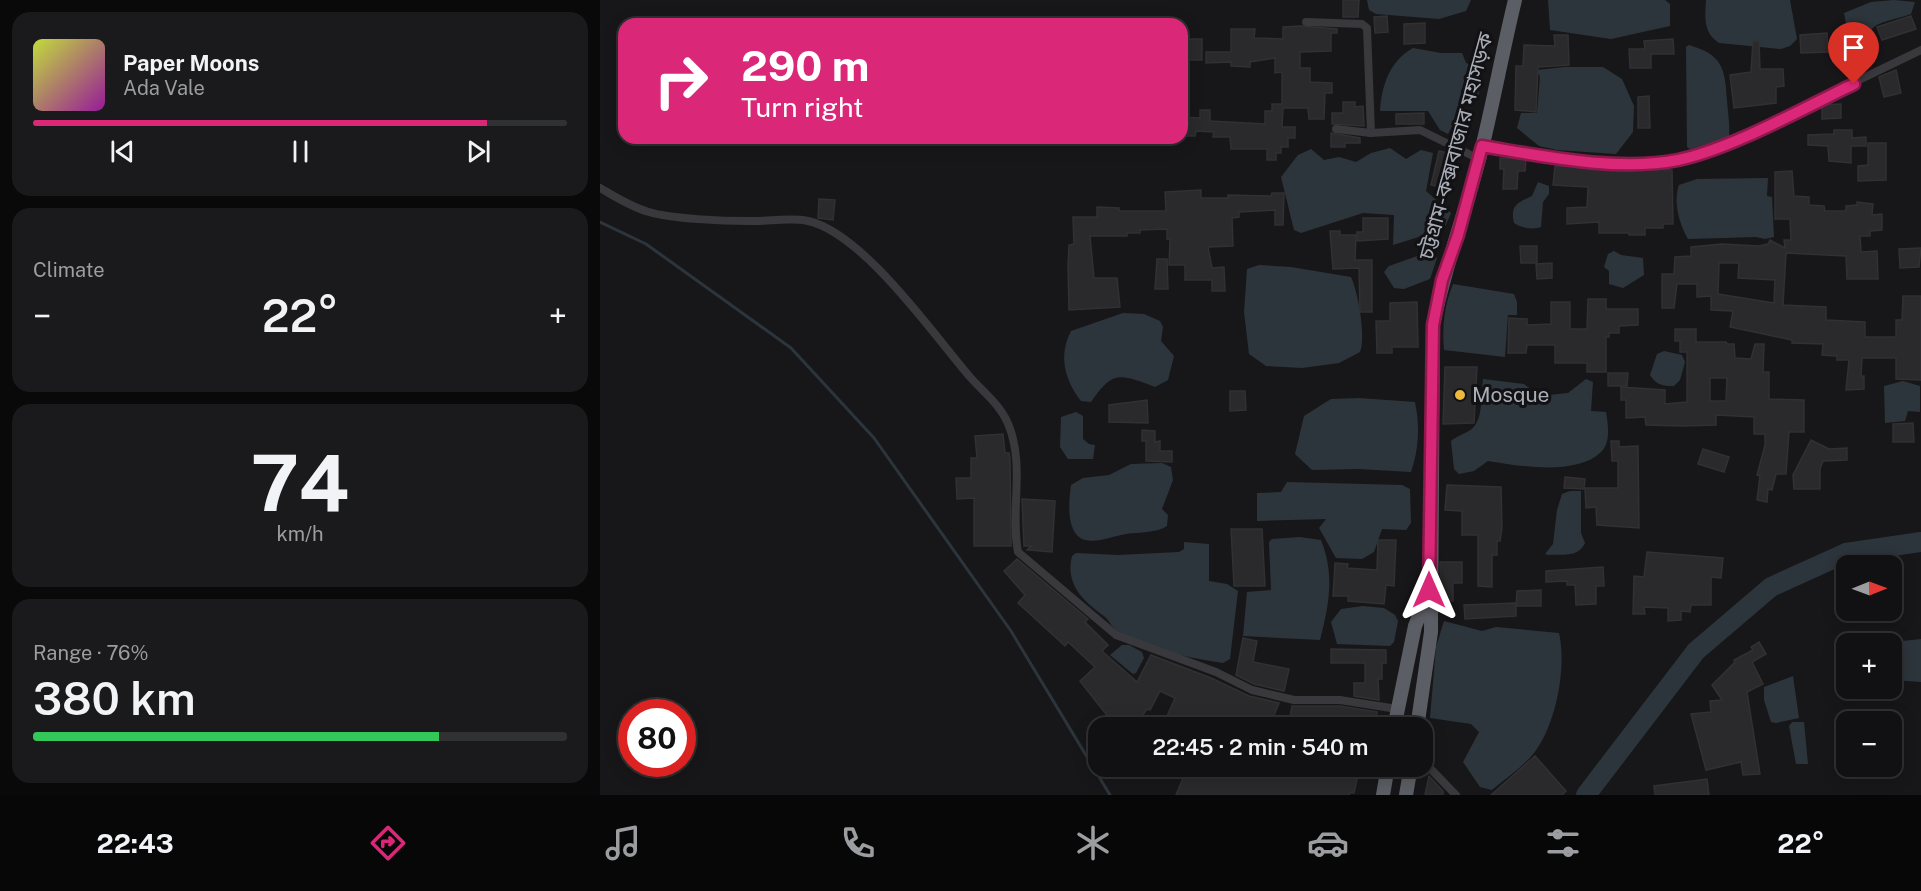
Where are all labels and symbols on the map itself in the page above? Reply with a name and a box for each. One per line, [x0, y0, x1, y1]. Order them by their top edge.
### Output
pin [1828, 22, 1879, 84]
street label: চট্টগ্রাম-কক্সবাজার মহাসড়ক [1413, 29, 1498, 263]
place label: Mosque [1472, 382, 1549, 407]
marker: Mosque [1453, 388, 1467, 402]
north arrow [1836, 555, 1902, 621]
position arrow [1397, 558, 1461, 622]
speed limit sign: 80 [618, 699, 696, 777]

